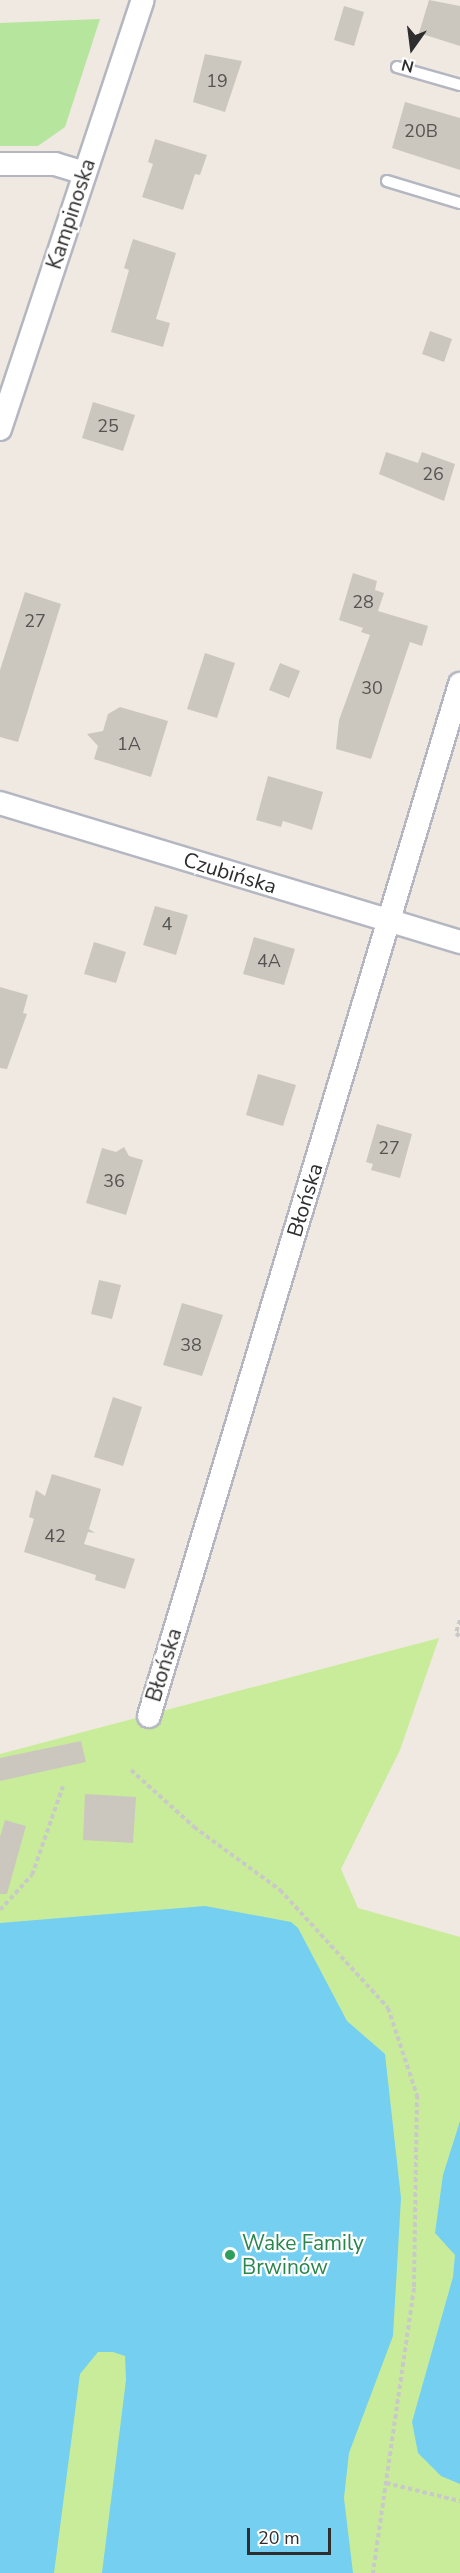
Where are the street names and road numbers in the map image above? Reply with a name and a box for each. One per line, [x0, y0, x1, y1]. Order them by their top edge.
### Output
street label: Kampinoska [41, 156, 101, 272]
street label: Czubińska [180, 847, 280, 899]
street label: Błońska [282, 1160, 328, 1240]
street label: Błońska [141, 1625, 187, 1705]

